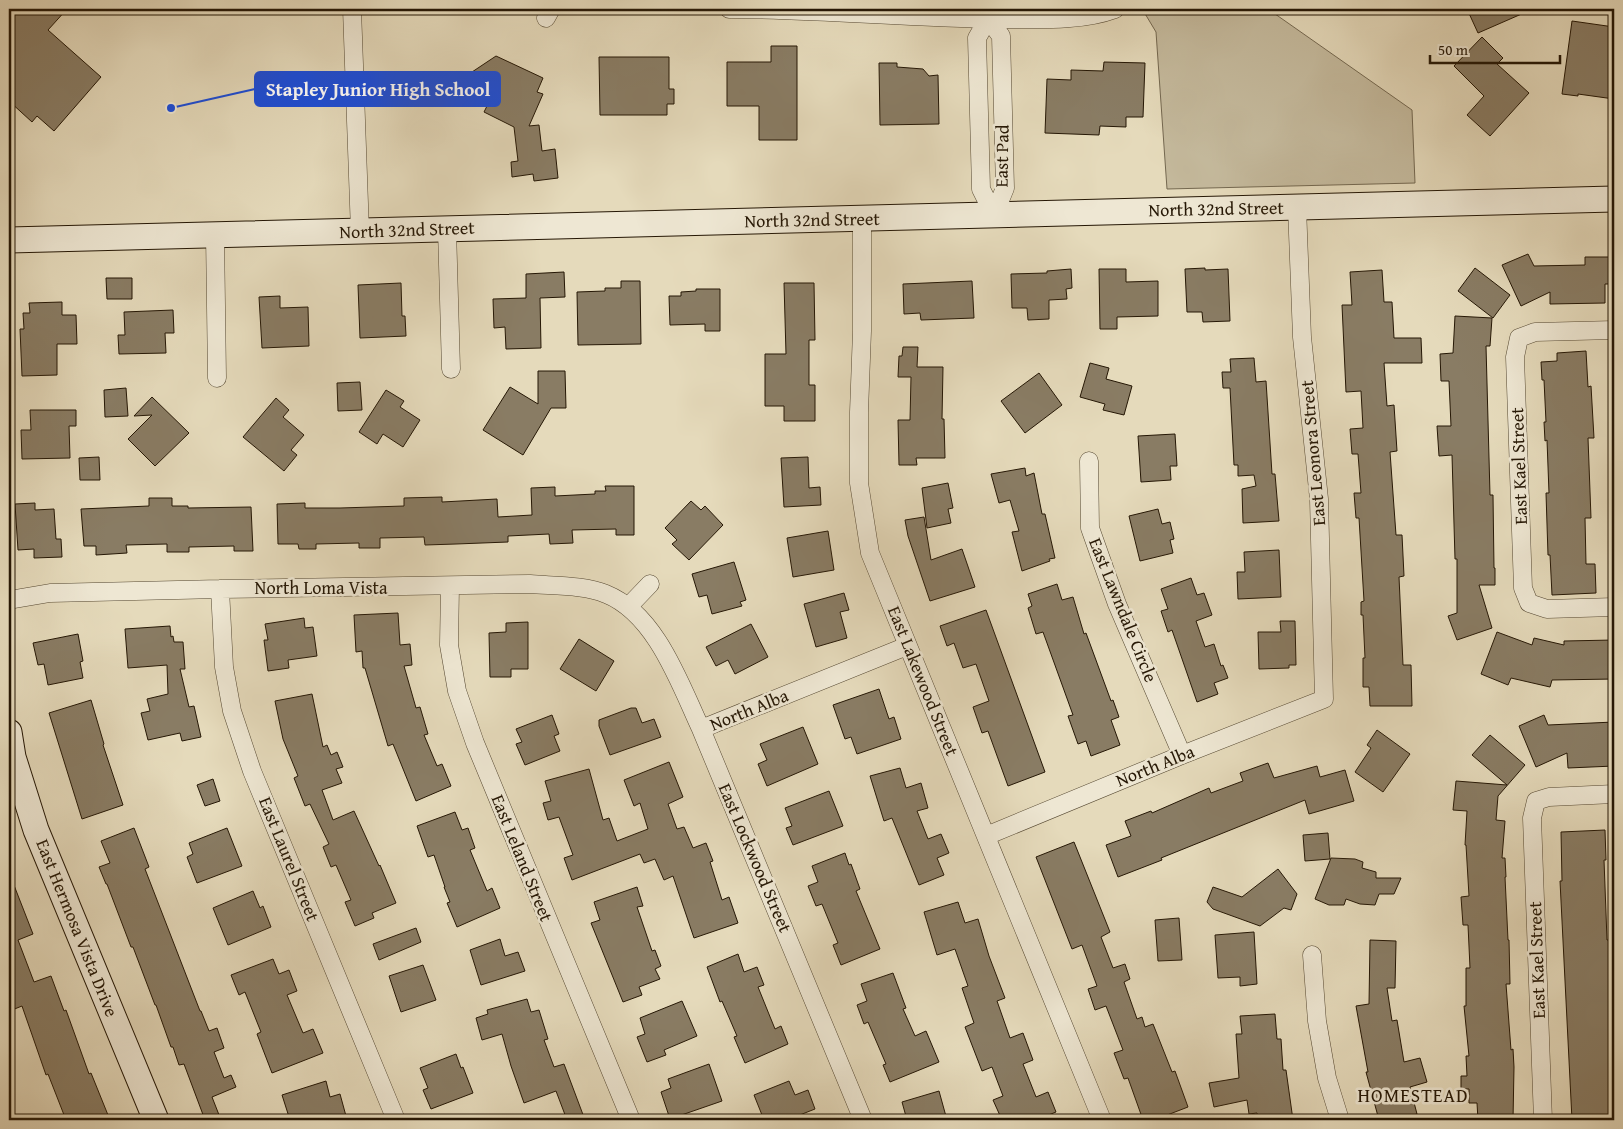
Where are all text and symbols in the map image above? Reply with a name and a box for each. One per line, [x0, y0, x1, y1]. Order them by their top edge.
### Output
scale bar [1430, 32, 1560, 64]
text: 50 m [1438, 39, 1469, 60]
callout: Stapley Junior High School [255, 72, 500, 106]
text: Stapley Junior High School [266, 75, 490, 103]
street label: East Pad [987, 124, 1016, 188]
street label: North 32nd Street [1148, 194, 1285, 223]
street label: North 32nd Street [744, 205, 881, 234]
street label: North 32nd Street [339, 214, 476, 245]
street label: East Leonora Street [1293, 378, 1332, 527]
street label: East Kael Street [1503, 406, 1534, 525]
street label: East Lawndale Circle [1082, 533, 1165, 686]
street label: North Loma Vista [255, 574, 388, 601]
street label: East Lakewood Street [881, 602, 966, 760]
street label: North Alba [705, 681, 793, 738]
street label: North Alba [1111, 737, 1199, 794]
street label: East Lockwood Street [712, 779, 799, 937]
street label: East Leland Street [485, 790, 561, 926]
street label: East Laurel Street [252, 792, 327, 926]
street label: East Hermosa Vista Drive [29, 835, 125, 1021]
street label: East Kael Street [1521, 900, 1552, 1019]
district label: HOMESTEAD [1358, 1081, 1468, 1109]

